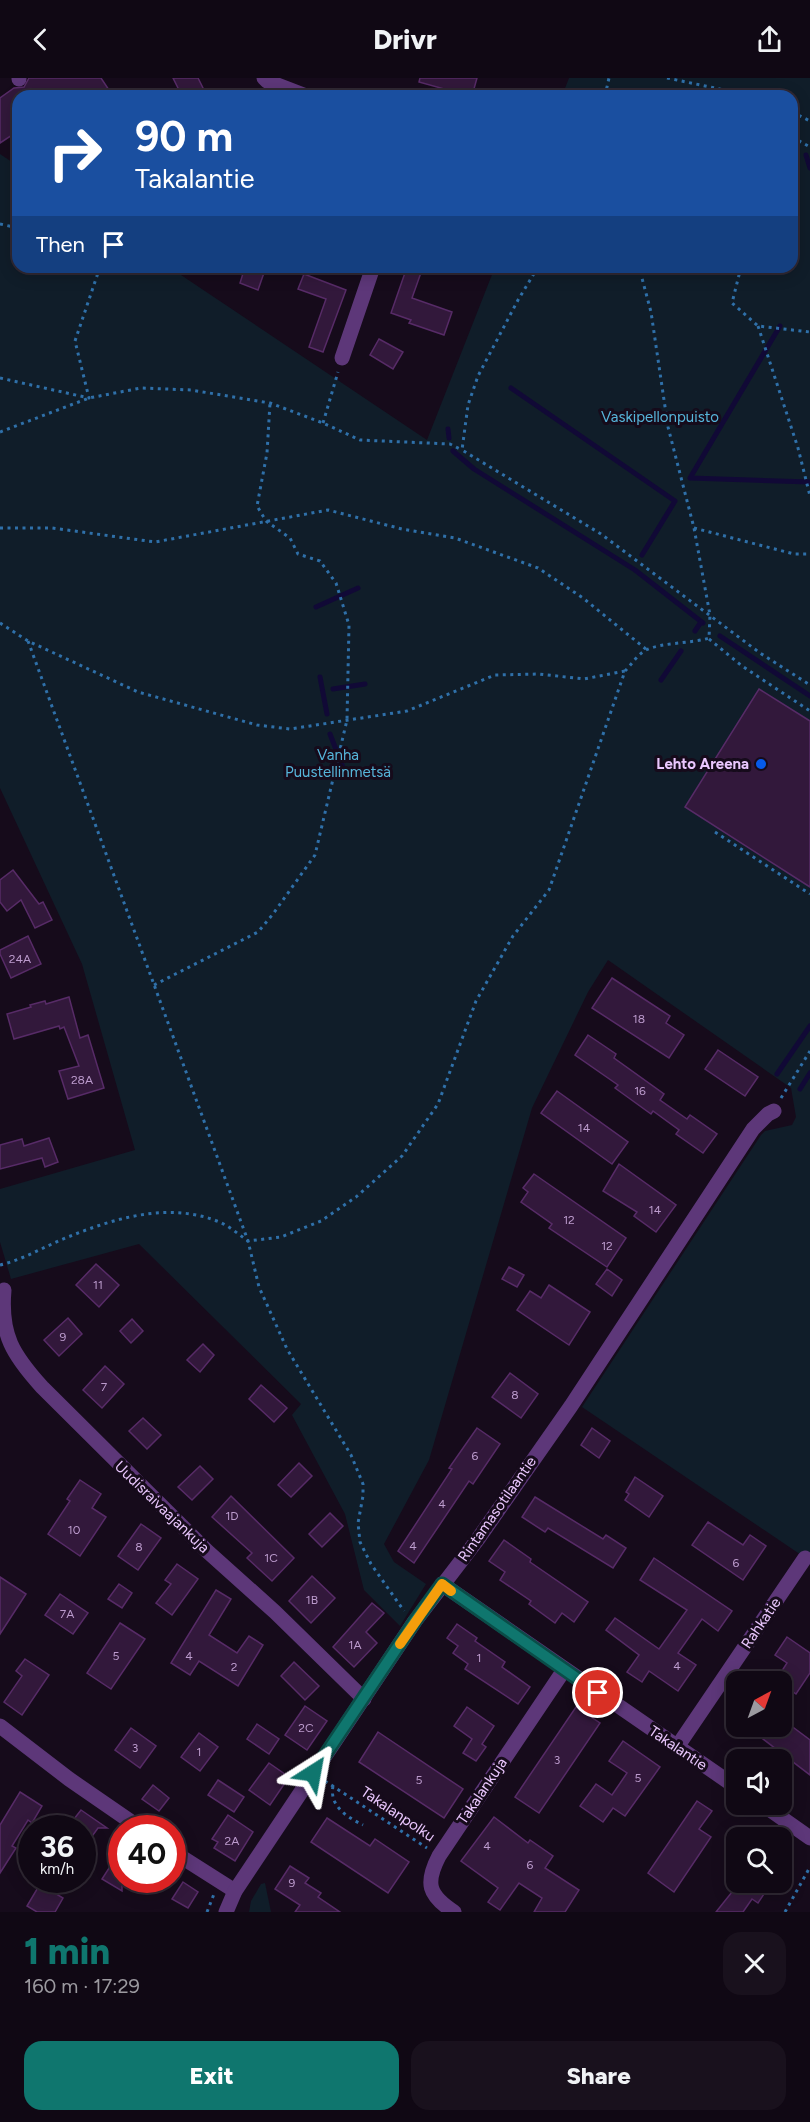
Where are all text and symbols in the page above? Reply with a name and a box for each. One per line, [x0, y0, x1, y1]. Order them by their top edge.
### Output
icon: back [24, 23, 57, 56]
text: Drivr [373, 23, 437, 56]
icon: share [753, 23, 786, 56]
text: 90 m [135, 111, 233, 162]
icon: right [36, 114, 114, 192]
text: Takalantie [135, 162, 255, 195]
icon: arrive [97, 228, 130, 261]
text: Then [36, 231, 85, 258]
park label: Vaskipellonpuisto [601, 408, 719, 426]
park label: Vanha Puustellinmetsä [285, 746, 391, 781]
place label: Lehto Areena [656, 755, 749, 773]
marker: Lehto Areena [754, 757, 768, 771]
house number: 24A [9, 952, 31, 966]
house number: 18 [633, 1012, 645, 1026]
house number: 28A [71, 1073, 93, 1087]
house number: 16 [634, 1084, 646, 1098]
house number: 14 [578, 1121, 591, 1135]
house number: 14 [649, 1203, 662, 1217]
house number: 12 [563, 1213, 575, 1227]
house number: 12 [601, 1239, 613, 1253]
house number: 11 [93, 1278, 103, 1292]
house number: 9 [60, 1330, 67, 1344]
house number: 7 [101, 1380, 108, 1394]
house number: 8 [511, 1388, 519, 1402]
house number: 6 [472, 1449, 479, 1463]
street label: Rintamasotilaantie [454, 1453, 540, 1565]
street label: Uudisraivaajankuja [111, 1457, 213, 1557]
house number: 4 [438, 1497, 446, 1511]
house number: 1D [225, 1509, 239, 1523]
house number: 10 [68, 1523, 81, 1537]
house number: 4 [409, 1539, 417, 1553]
house number: 8 [135, 1540, 143, 1554]
house number: 1C [264, 1551, 278, 1565]
house number: 6 [733, 1556, 740, 1570]
house number: 1B [306, 1593, 318, 1607]
street label: Rahkatie [737, 1594, 785, 1652]
house number: 7A [60, 1607, 74, 1621]
house number: 1A [348, 1638, 362, 1652]
house number: 5 [113, 1649, 120, 1663]
house number: 4 [185, 1649, 193, 1663]
house number: 1 [477, 1651, 481, 1665]
house number: 4 [673, 1659, 681, 1673]
house number: 2 [231, 1660, 237, 1674]
pin [572, 1667, 623, 1718]
north arrow [726, 1671, 792, 1737]
map controls [726, 1671, 792, 1893]
icon: arrive [581, 1676, 614, 1709]
house number: 2C [298, 1721, 314, 1735]
street label: Takalantie [645, 1722, 711, 1774]
house number: 3 [132, 1741, 138, 1755]
position arrow [281, 1741, 345, 1805]
house number: 1 [197, 1745, 201, 1759]
button: sound [726, 1749, 792, 1815]
house number: 3 [554, 1753, 560, 1767]
street label: Takalankuja [453, 1754, 511, 1828]
house number: 5 [635, 1771, 642, 1785]
house number: 5 [416, 1773, 423, 1787]
street label: Takalanpolku [357, 1783, 439, 1845]
speed limit sign: 40 [108, 1815, 186, 1893]
button: search [726, 1827, 792, 1893]
text: 36 [40, 1828, 74, 1865]
house number: 2A [225, 1834, 239, 1848]
house number: 4 [483, 1839, 491, 1853]
house number: 6 [527, 1858, 534, 1872]
text: km/h [40, 1860, 74, 1878]
house number: 9 [289, 1876, 296, 1890]
text: 1 min [24, 1930, 110, 1973]
button: close [723, 1932, 786, 1995]
text: 160 m · 17:29 [24, 1974, 140, 1998]
button: Exit [24, 2041, 399, 2110]
button: Share [411, 2041, 786, 2110]

